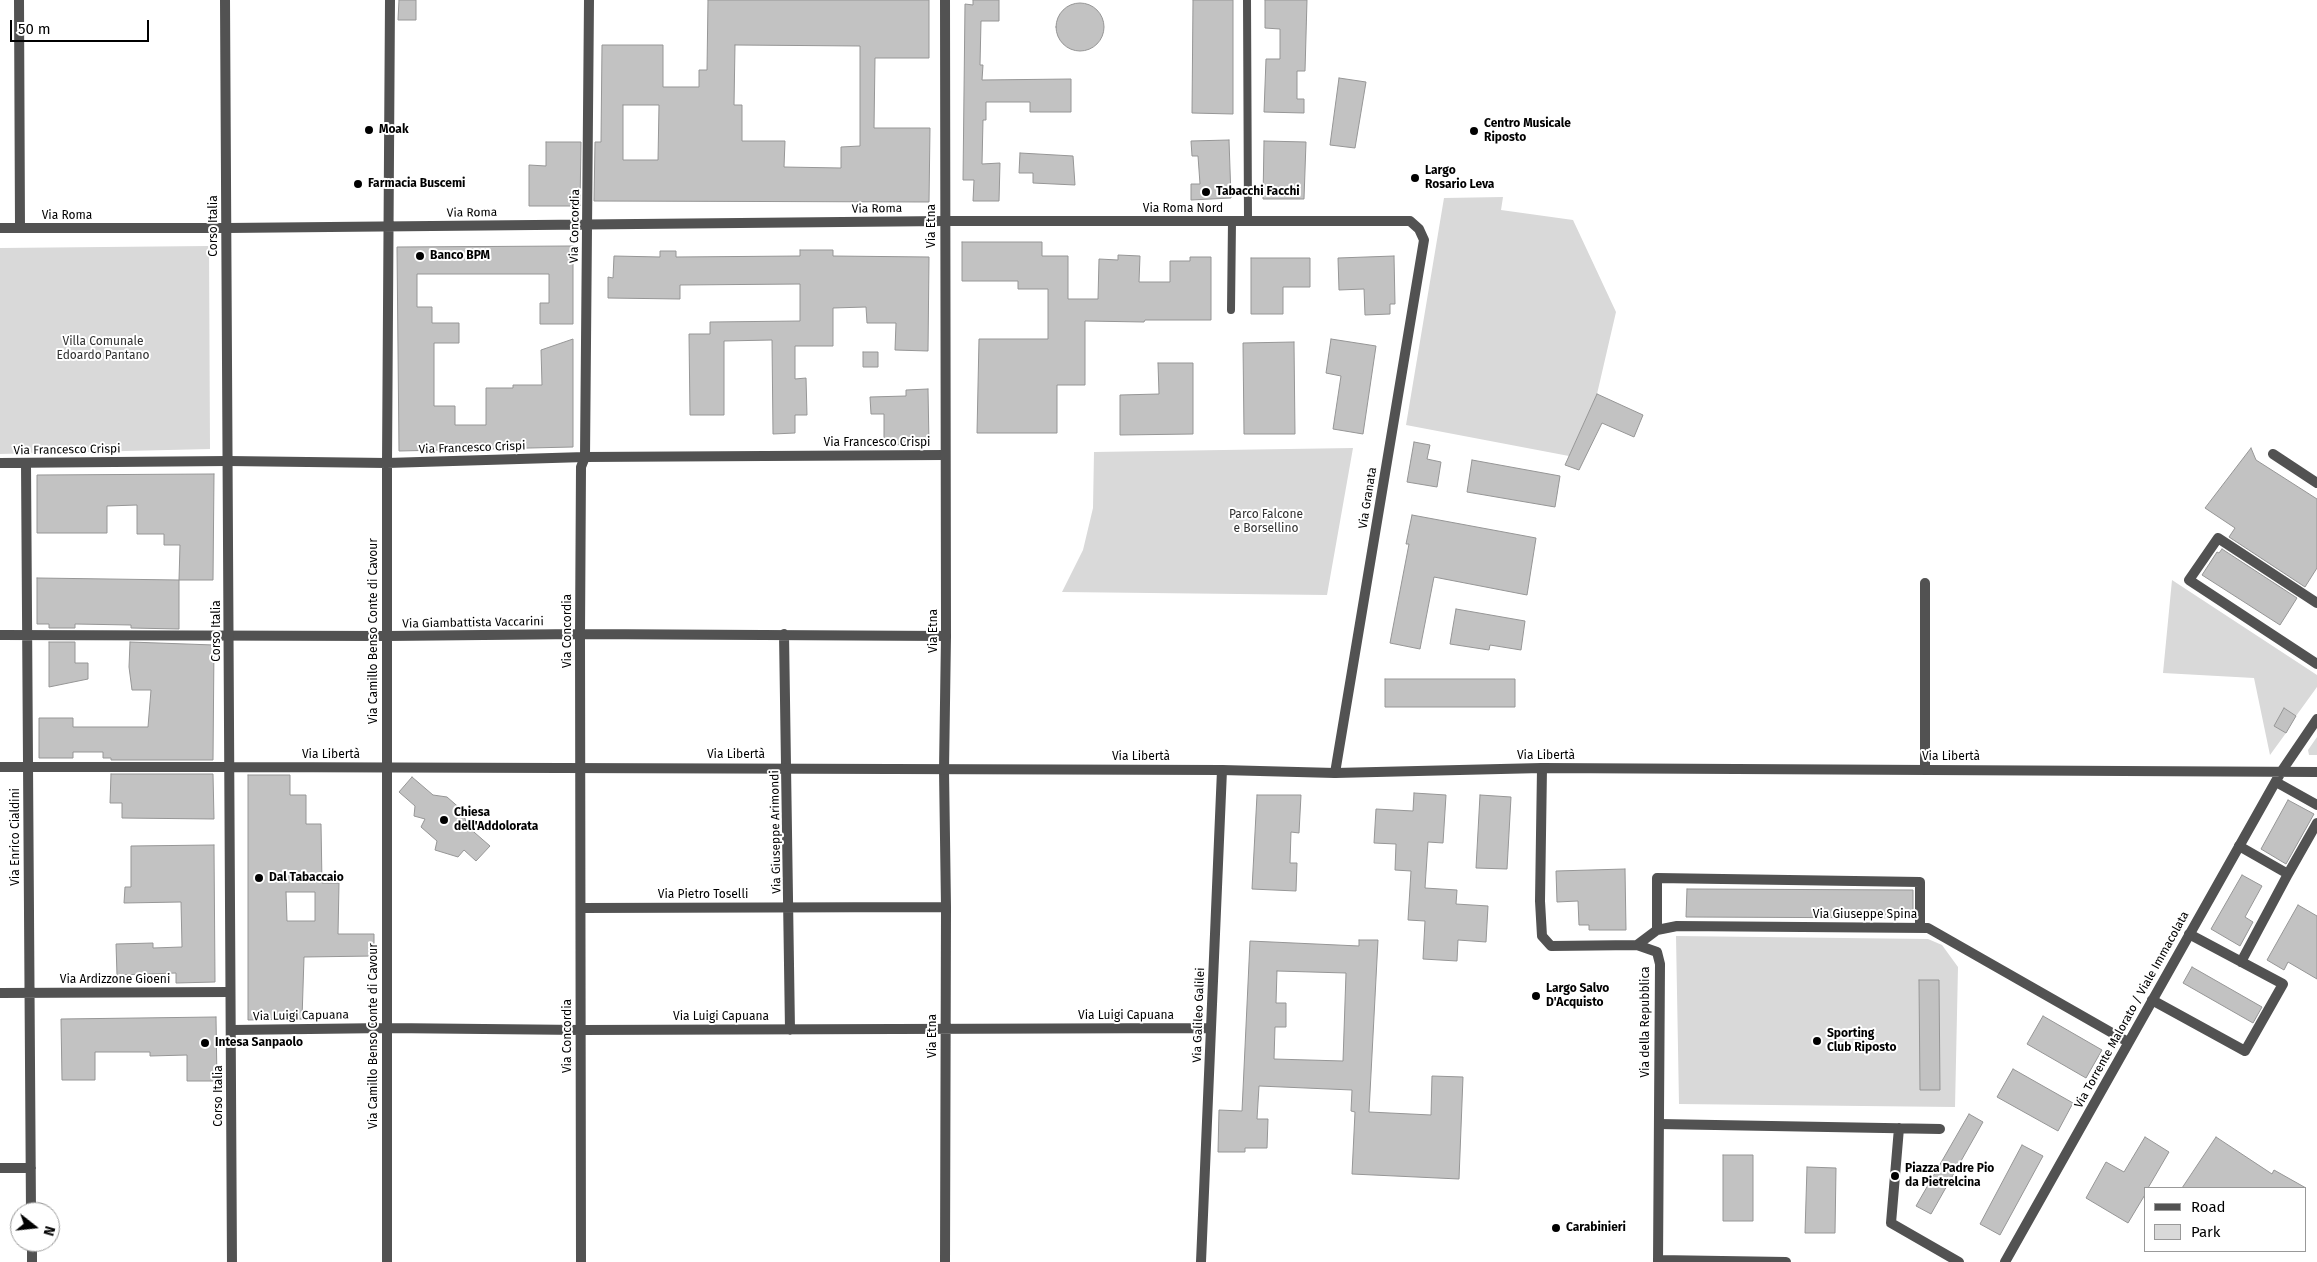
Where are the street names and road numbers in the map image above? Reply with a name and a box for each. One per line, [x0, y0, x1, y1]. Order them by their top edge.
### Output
street label: Via Concordia [567, 189, 583, 263]
street label: Corso Italia [207, 195, 221, 257]
street label: Via Roma [852, 201, 902, 217]
street label: Via Roma Nord [1143, 202, 1223, 216]
street label: Via Etna [925, 204, 939, 248]
street label: Via Roma [447, 205, 497, 221]
street label: Via Roma [42, 209, 92, 223]
street label: Via Francesco Crispi [823, 436, 931, 450]
street label: Via Francesco Crispi [418, 439, 526, 457]
street label: Via Francesco Crispi [13, 442, 121, 458]
street label: Via Granata [1356, 466, 1380, 530]
street label: Via Camillo Benso Conte di Cavour [367, 538, 381, 724]
street label: Via Concordia [561, 594, 575, 668]
street label: Corso Italia [210, 600, 224, 662]
street label: Via Etna [927, 609, 941, 653]
street label: Via Giambattista Vaccarini [402, 615, 544, 631]
street label: Via Libertà [302, 748, 360, 762]
street label: Via Libertà [707, 748, 765, 762]
street label: Via Libertà [1517, 749, 1575, 763]
street label: Via Libertà [1112, 750, 1170, 764]
street label: Via Libertà [1922, 750, 1980, 764]
street label: Via Giuseppe Arimondi [768, 770, 784, 894]
street label: Via Enrico Cialdini [9, 788, 23, 886]
street label: Via Pietro Toselli [658, 888, 748, 902]
street label: Via Giuseppe Spina [1813, 908, 1917, 922]
street label: Via Torrente Malorato / Viale Immacolata [2072, 909, 2192, 1111]
street label: Via Camillo Benso Conte di Cavour [367, 943, 381, 1129]
street label: Via della Repubblica [1639, 966, 1653, 1078]
street label: Via Galileo Galilei [1190, 967, 1208, 1063]
street label: Via Ardizzone Gioeni [60, 973, 170, 987]
street label: Via Concordia [561, 999, 575, 1073]
street label: Via Luigi Capuana [253, 1008, 349, 1024]
street label: Via Luigi Capuana [1078, 1009, 1174, 1023]
street label: Via Luigi Capuana [673, 1010, 769, 1024]
street label: Via Etna [926, 1014, 940, 1058]
street label: Corso Italia [212, 1065, 226, 1127]

